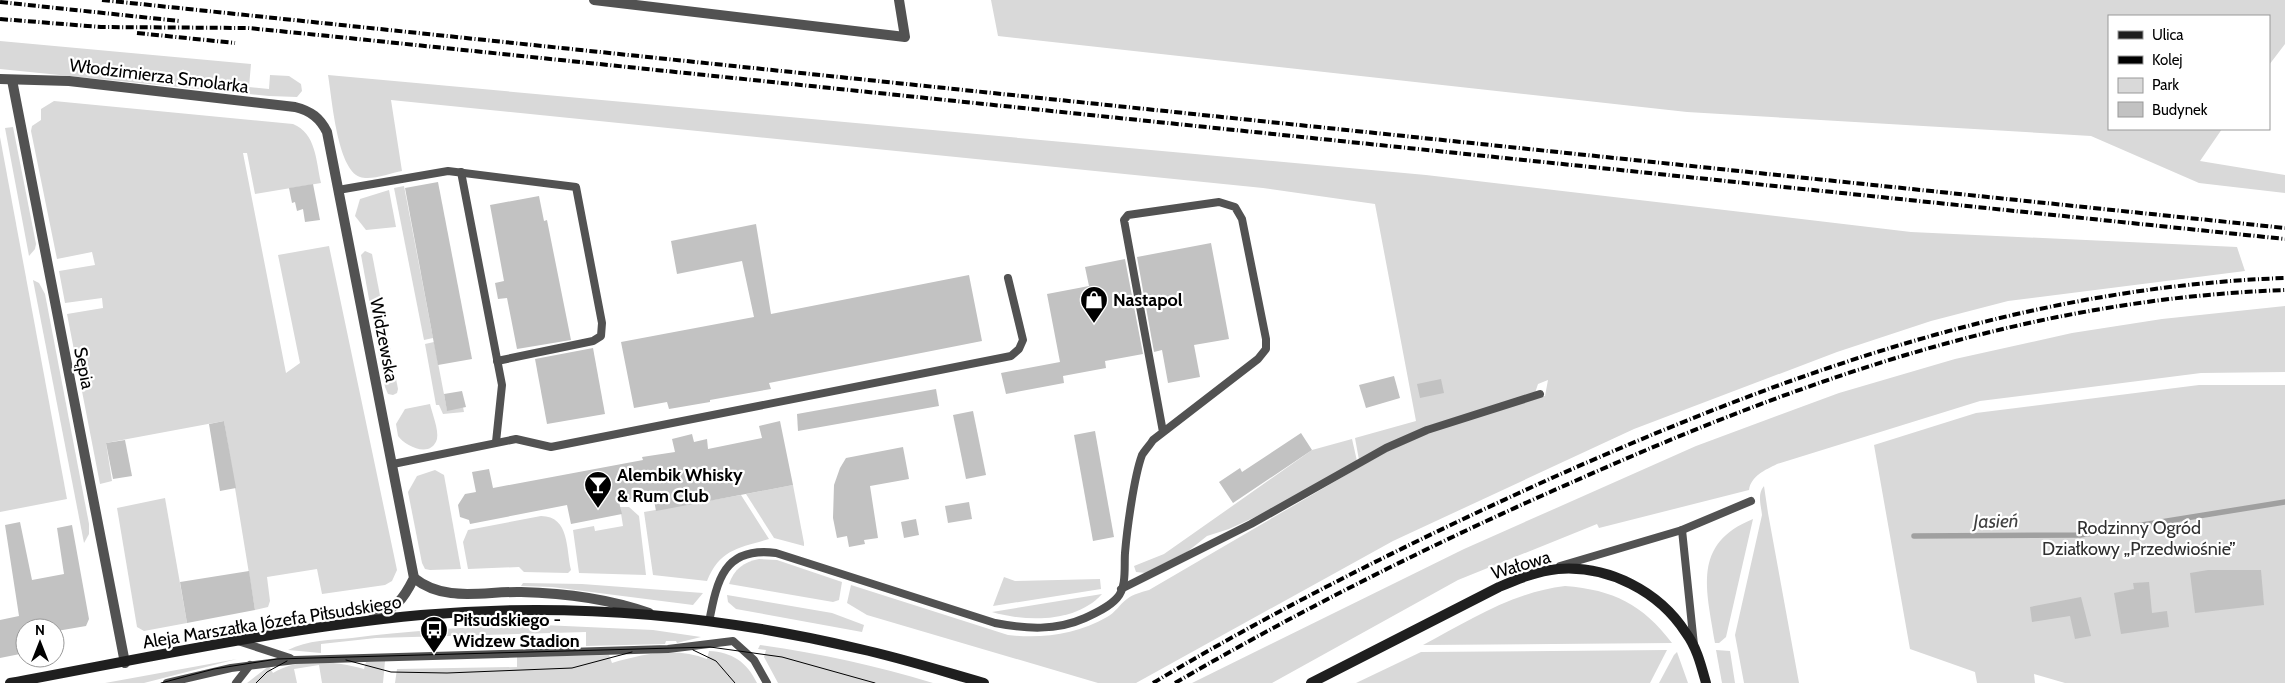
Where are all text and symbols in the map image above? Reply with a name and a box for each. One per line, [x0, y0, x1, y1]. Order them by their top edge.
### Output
legend [2108, 15, 2270, 130]
text: Ulica [2152, 26, 2184, 44]
text: Kolej [2152, 51, 2183, 69]
street label: Włodzimierza Smolarka [68, 54, 250, 98]
text: Park [2152, 76, 2179, 94]
text: Budynek [2152, 101, 2208, 119]
shop icon: Nastapol [1079, 285, 1109, 324]
place label: Nastapol [1113, 289, 1183, 311]
street label: Widzewska [365, 296, 403, 384]
street label: Sępia [69, 345, 99, 391]
place label: Alembik Whisky & Rum Club [617, 464, 743, 507]
bar icon: Alembik Whisky & Rum Club [583, 470, 613, 509]
water label: Jasień [1971, 509, 2019, 533]
park label: Rodzinny Ogród Działkowy „Przedwiośnie” [2042, 517, 2236, 560]
street label: Wałowa [1489, 546, 1554, 584]
street label: Aleja Marszałka Józefa Piłsudskiego [141, 591, 403, 653]
place label: Piłsudskiego - Widzew Stadion [453, 609, 580, 652]
bus stop icon: Piłsudskiego - Widzew Stadion [419, 615, 449, 654]
north arrow [15, 618, 65, 668]
text: N [35, 621, 45, 639]

